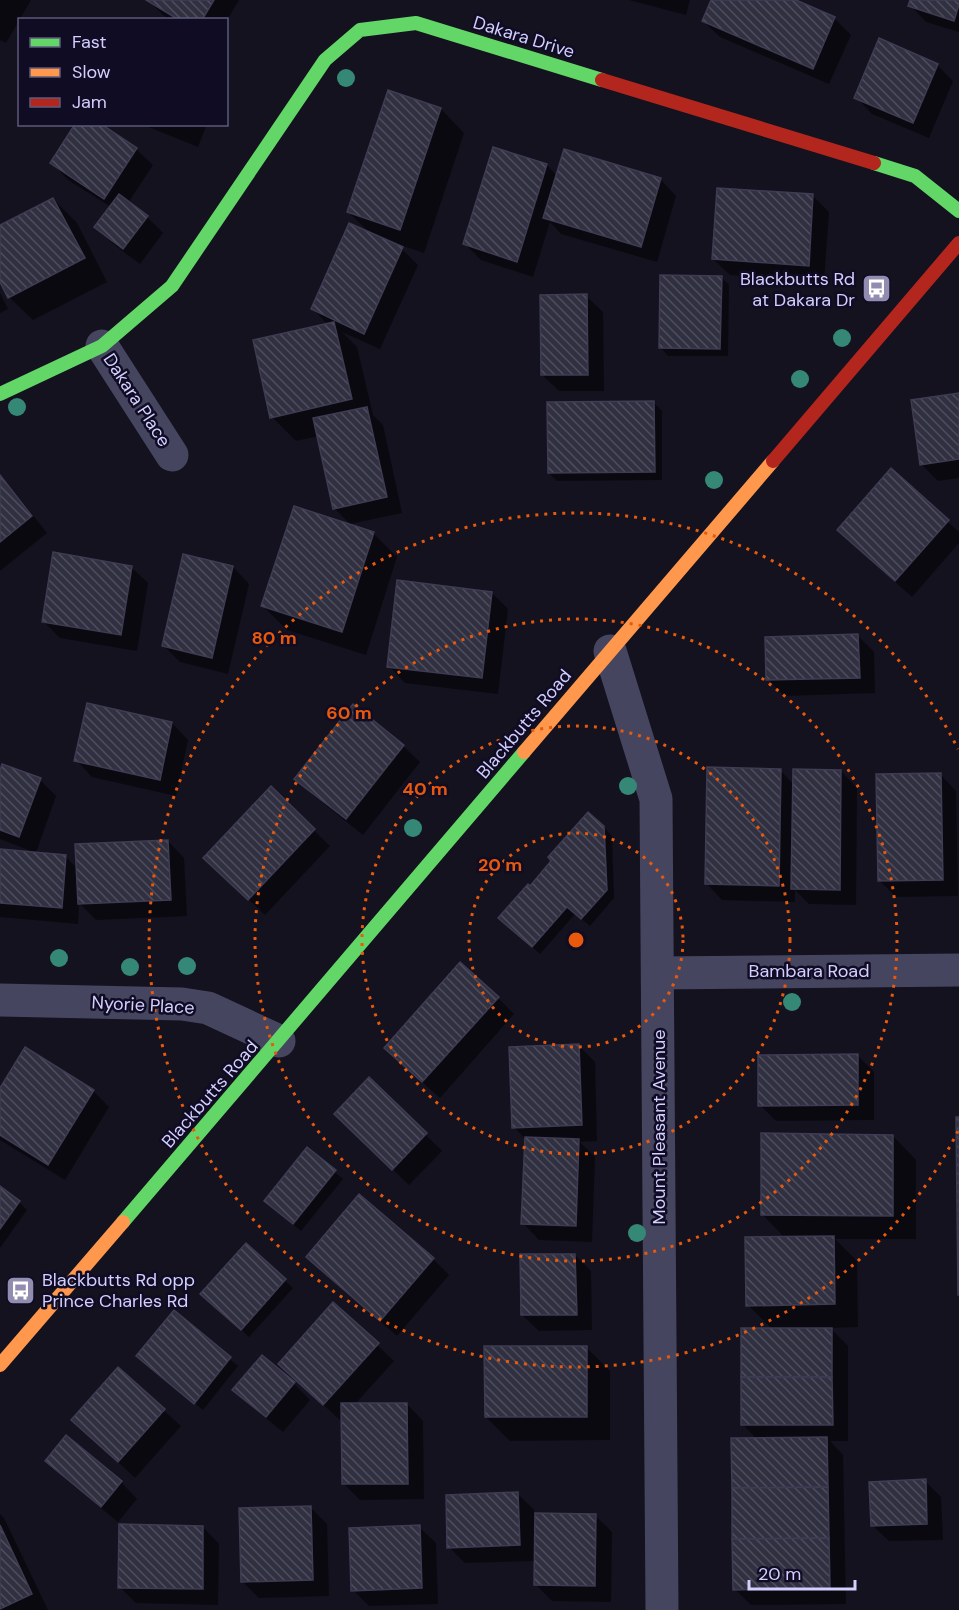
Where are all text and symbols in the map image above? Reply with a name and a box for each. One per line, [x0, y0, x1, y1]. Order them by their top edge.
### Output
street label: Dakara Drive [470, 10, 578, 64]
legend [18, 18, 228, 126]
text: Fast [72, 30, 107, 54]
text: Slow [72, 60, 111, 84]
text: Jam [72, 90, 107, 114]
place label: Blackbutts Rd at Dakara Dr [740, 267, 855, 312]
bus stop icon: Blackbutts Rd at Dakara Dr [860, 273, 892, 305]
street label: Dakara Place [98, 349, 176, 451]
text: 80 m [251, 626, 297, 650]
street label: Blackbutts Road [471, 664, 577, 784]
text: 60 m [326, 701, 372, 725]
text: 40 m [402, 777, 448, 801]
text: 20 m [478, 853, 522, 877]
centre of rings [566, 930, 586, 950]
street label: Bambara Road [749, 959, 869, 983]
street label: Nyorie Place [91, 990, 195, 1020]
street label: Mount Pleasant Avenue [647, 1030, 671, 1224]
street label: Blackbutts Road [157, 1035, 263, 1153]
place label: Blackbutts Rd opp Prince Charles Rd [42, 1268, 195, 1313]
bus stop icon: Blackbutts Rd opp Prince Charles Rd [5, 1274, 37, 1306]
scale bar [749, 1553, 856, 1591]
text: 20 m [758, 1562, 801, 1586]

